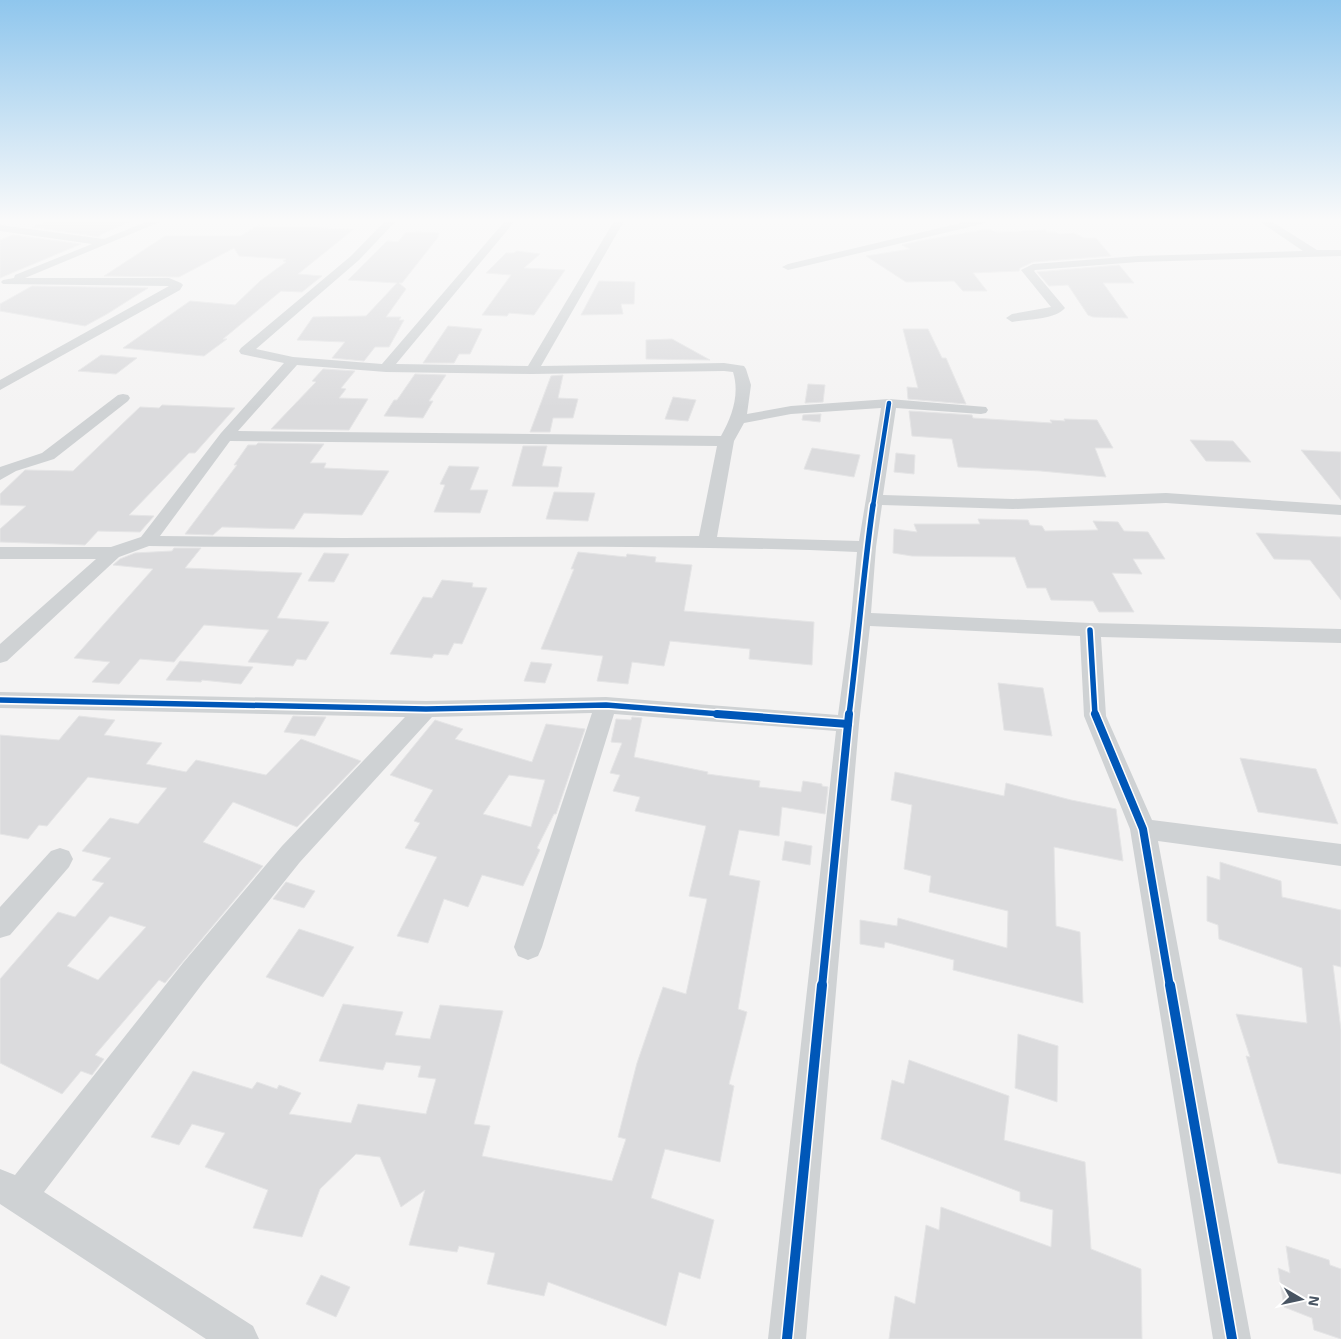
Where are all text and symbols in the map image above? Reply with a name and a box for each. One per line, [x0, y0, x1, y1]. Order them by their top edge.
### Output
north arrow [1276, 1274, 1326, 1324]
text: N [1305, 1295, 1324, 1307]

